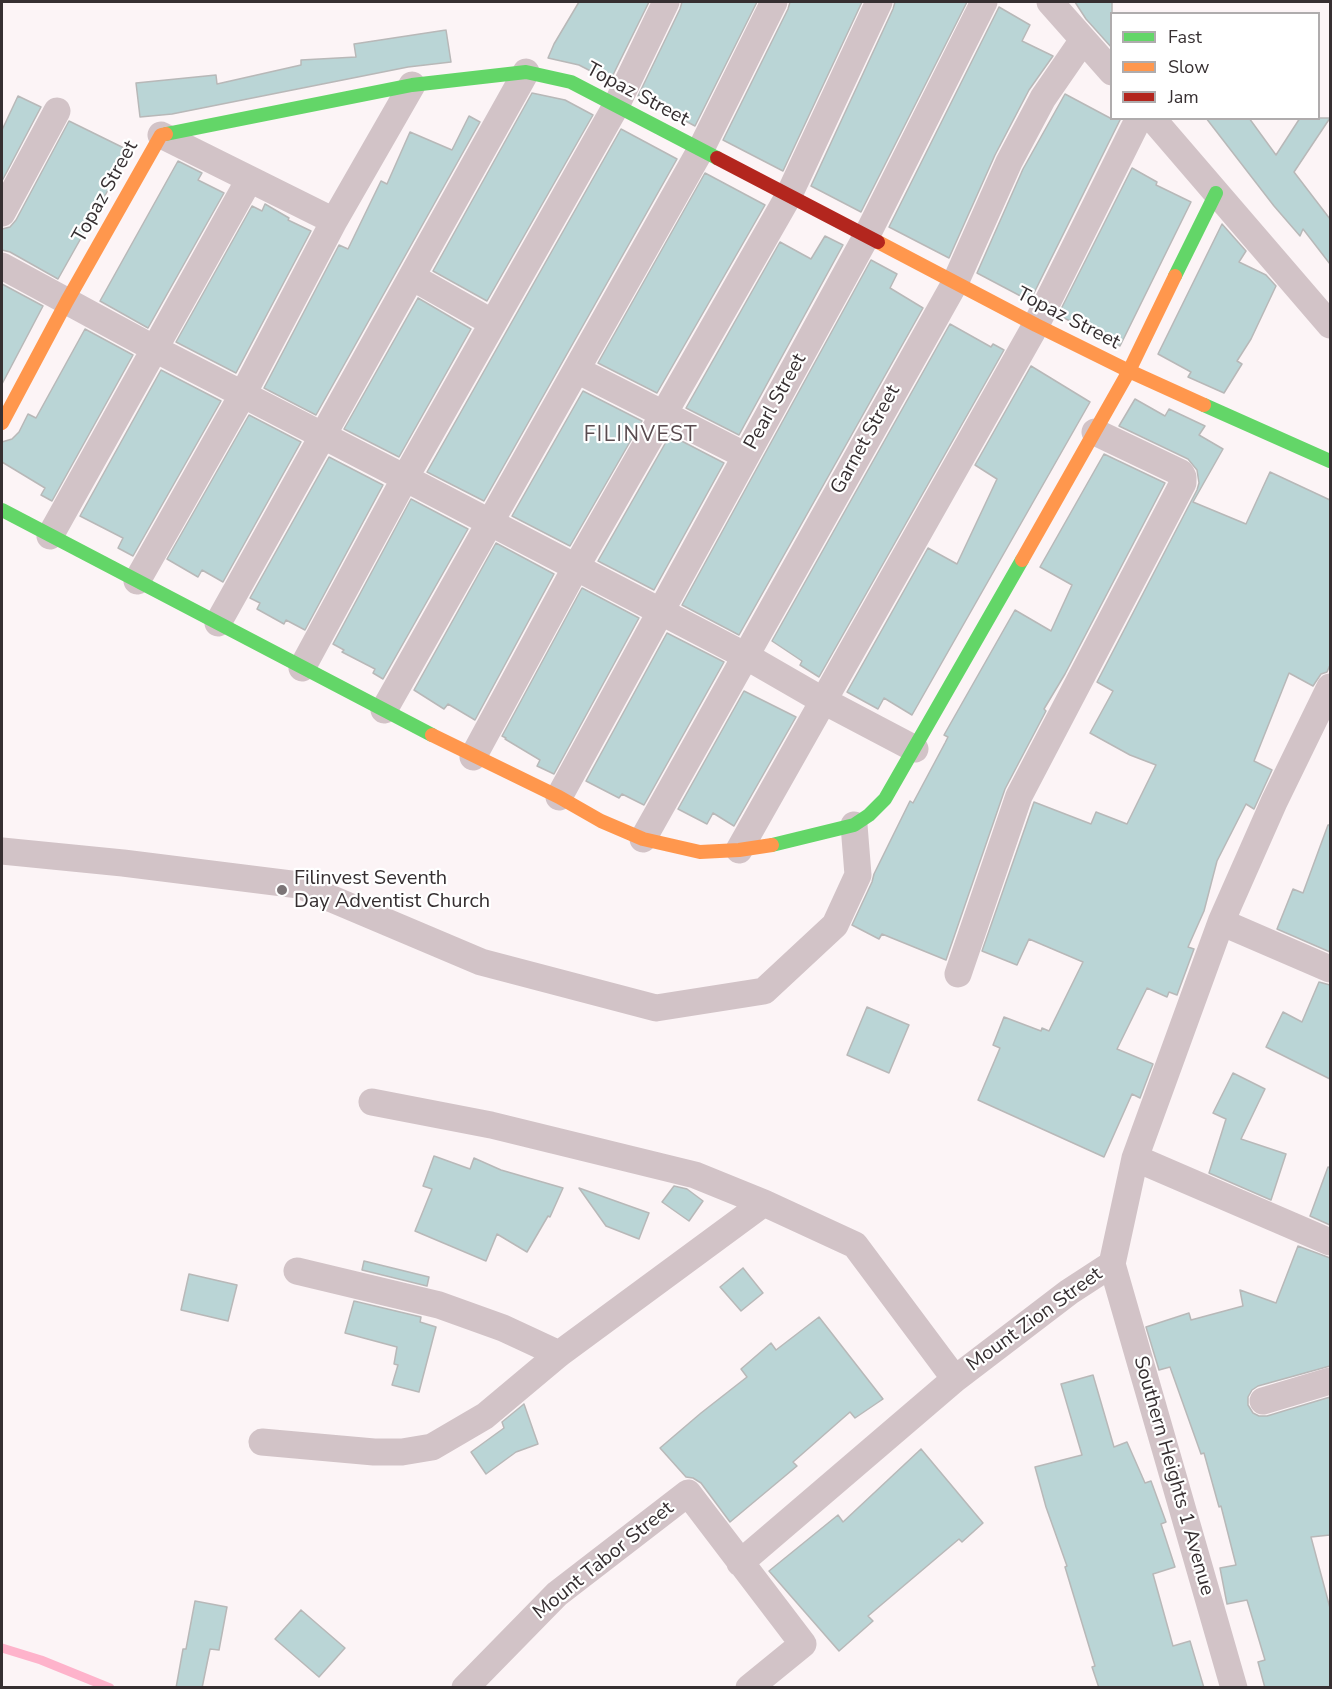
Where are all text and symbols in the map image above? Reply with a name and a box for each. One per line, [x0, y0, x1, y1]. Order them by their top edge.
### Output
legend [1110, 12, 1320, 120]
text: Fast [1168, 25, 1202, 49]
text: Slow [1168, 55, 1209, 79]
street label: Topaz Street [582, 58, 692, 132]
text: Jam [1168, 85, 1199, 109]
street label: Topaz Street [68, 137, 144, 247]
street label: Topaz Street [1012, 283, 1124, 355]
street label: Pearl Street [740, 350, 812, 454]
street label: Garnet Street [826, 381, 906, 499]
district label: FILINVEST [584, 423, 698, 449]
place label: Filinvest Seventh Day Adventist Church [294, 867, 490, 914]
marker: Filinvest Seventh Day Adventist Church [275, 883, 289, 897]
street label: Mount Zion Street [963, 1263, 1107, 1377]
street label: Southern Heights 1 Avenue [1127, 1354, 1219, 1598]
street label: Mount Tabor Street [529, 1497, 679, 1625]

